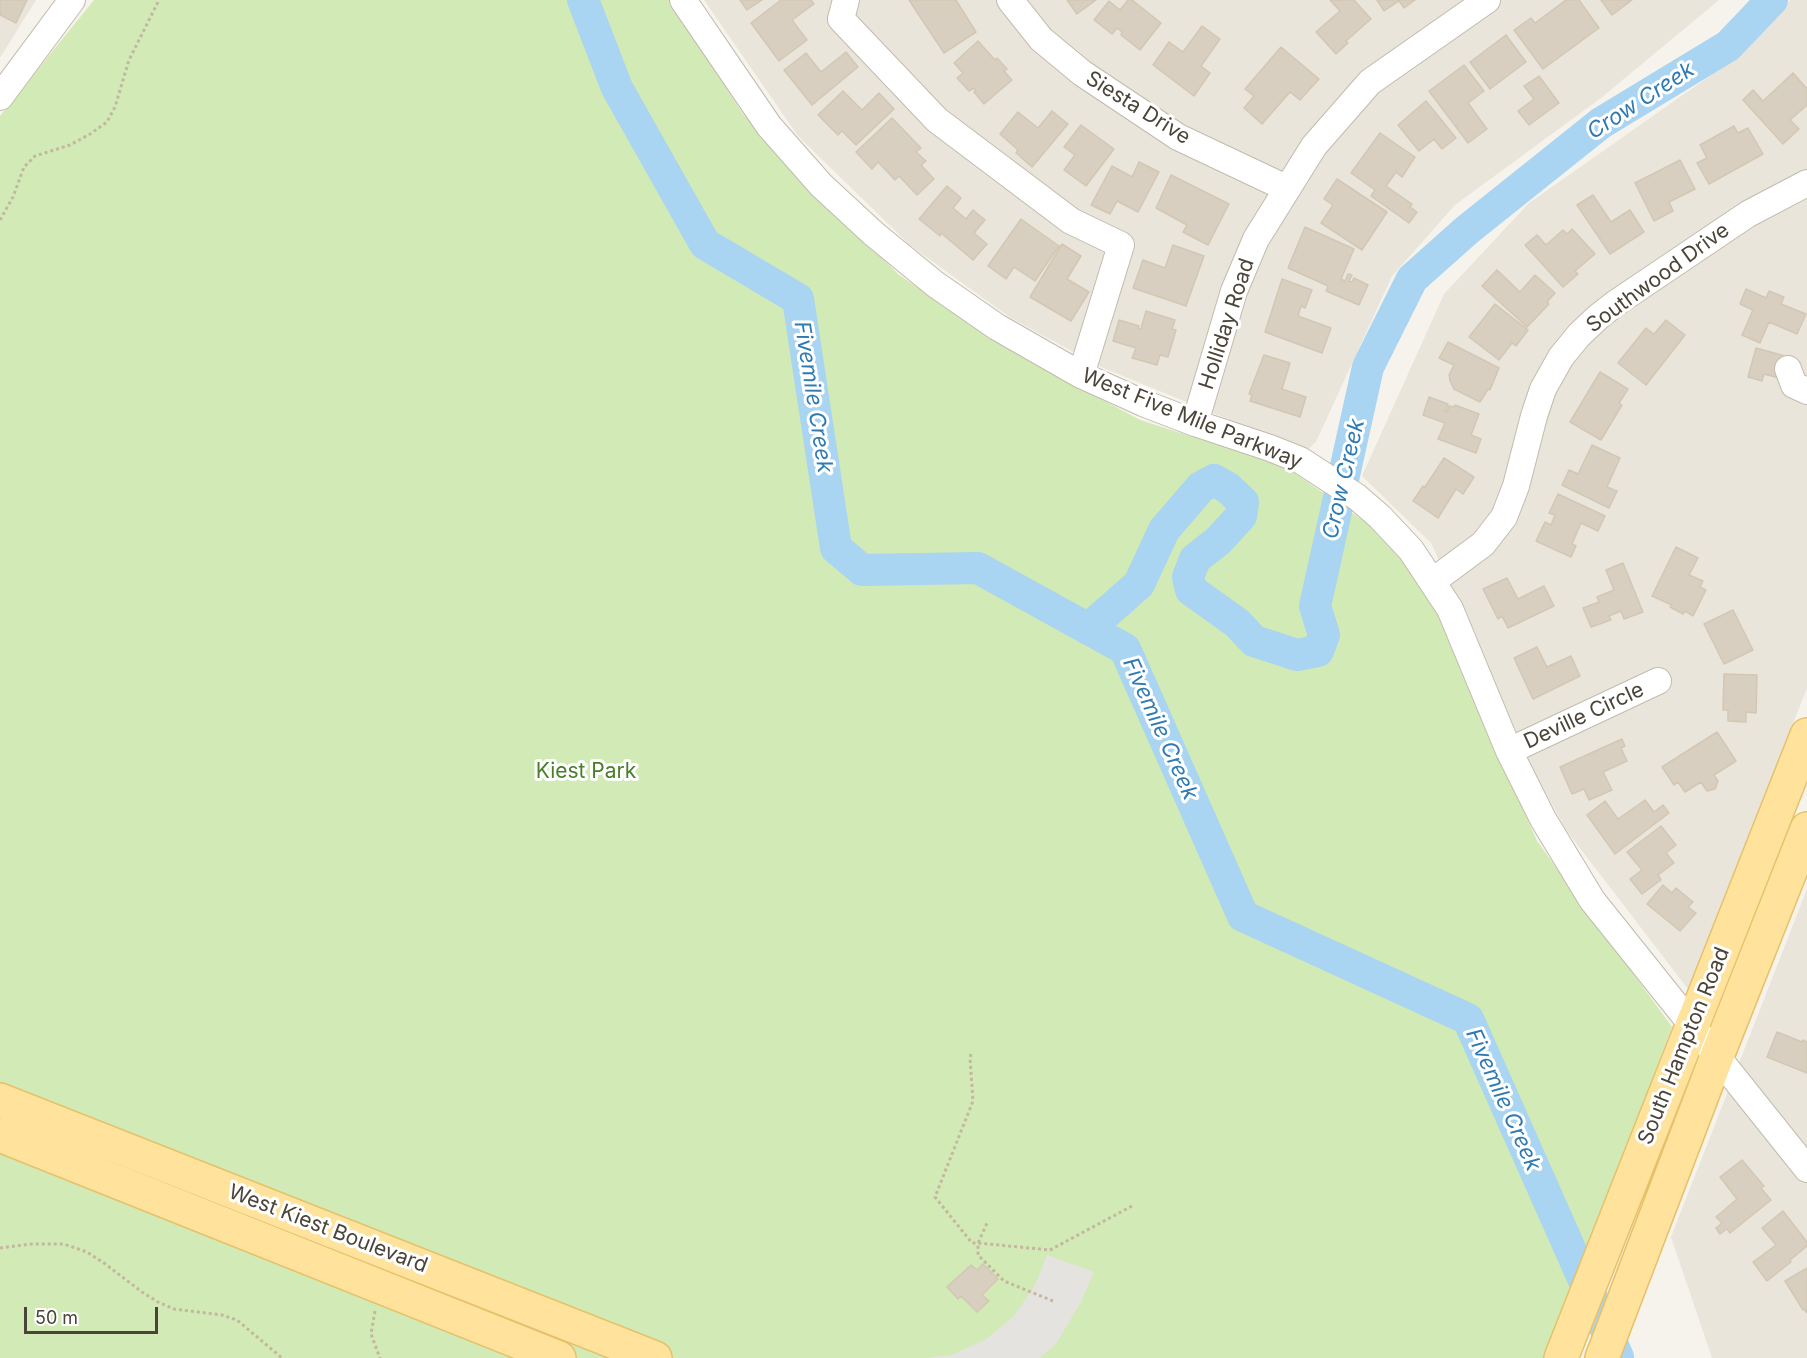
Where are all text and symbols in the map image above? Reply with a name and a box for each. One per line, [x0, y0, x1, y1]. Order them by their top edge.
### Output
water label: Crow Creek [1582, 57, 1700, 145]
street label: Siesta Drive [1081, 66, 1195, 150]
street label: Southwood Drive [1582, 218, 1734, 338]
street label: Holliday Road [1194, 255, 1260, 393]
water label: Fivemile Creek [788, 319, 838, 475]
street label: West Five Mile Parkway [1078, 363, 1306, 475]
water label: Crow Creek [1317, 416, 1371, 542]
water label: Fivemile Creek [1117, 654, 1203, 804]
street label: Deville Circle [1520, 677, 1648, 755]
park label: Kiest Park [536, 759, 636, 785]
street label: South Hampton Road [1633, 944, 1735, 1148]
water label: Fivemile Creek [1460, 1025, 1546, 1175]
street label: West Kiest Boulevard [225, 1179, 431, 1279]
scale bar [27, 1295, 160, 1333]
text: 50 m [35, 1307, 78, 1328]

